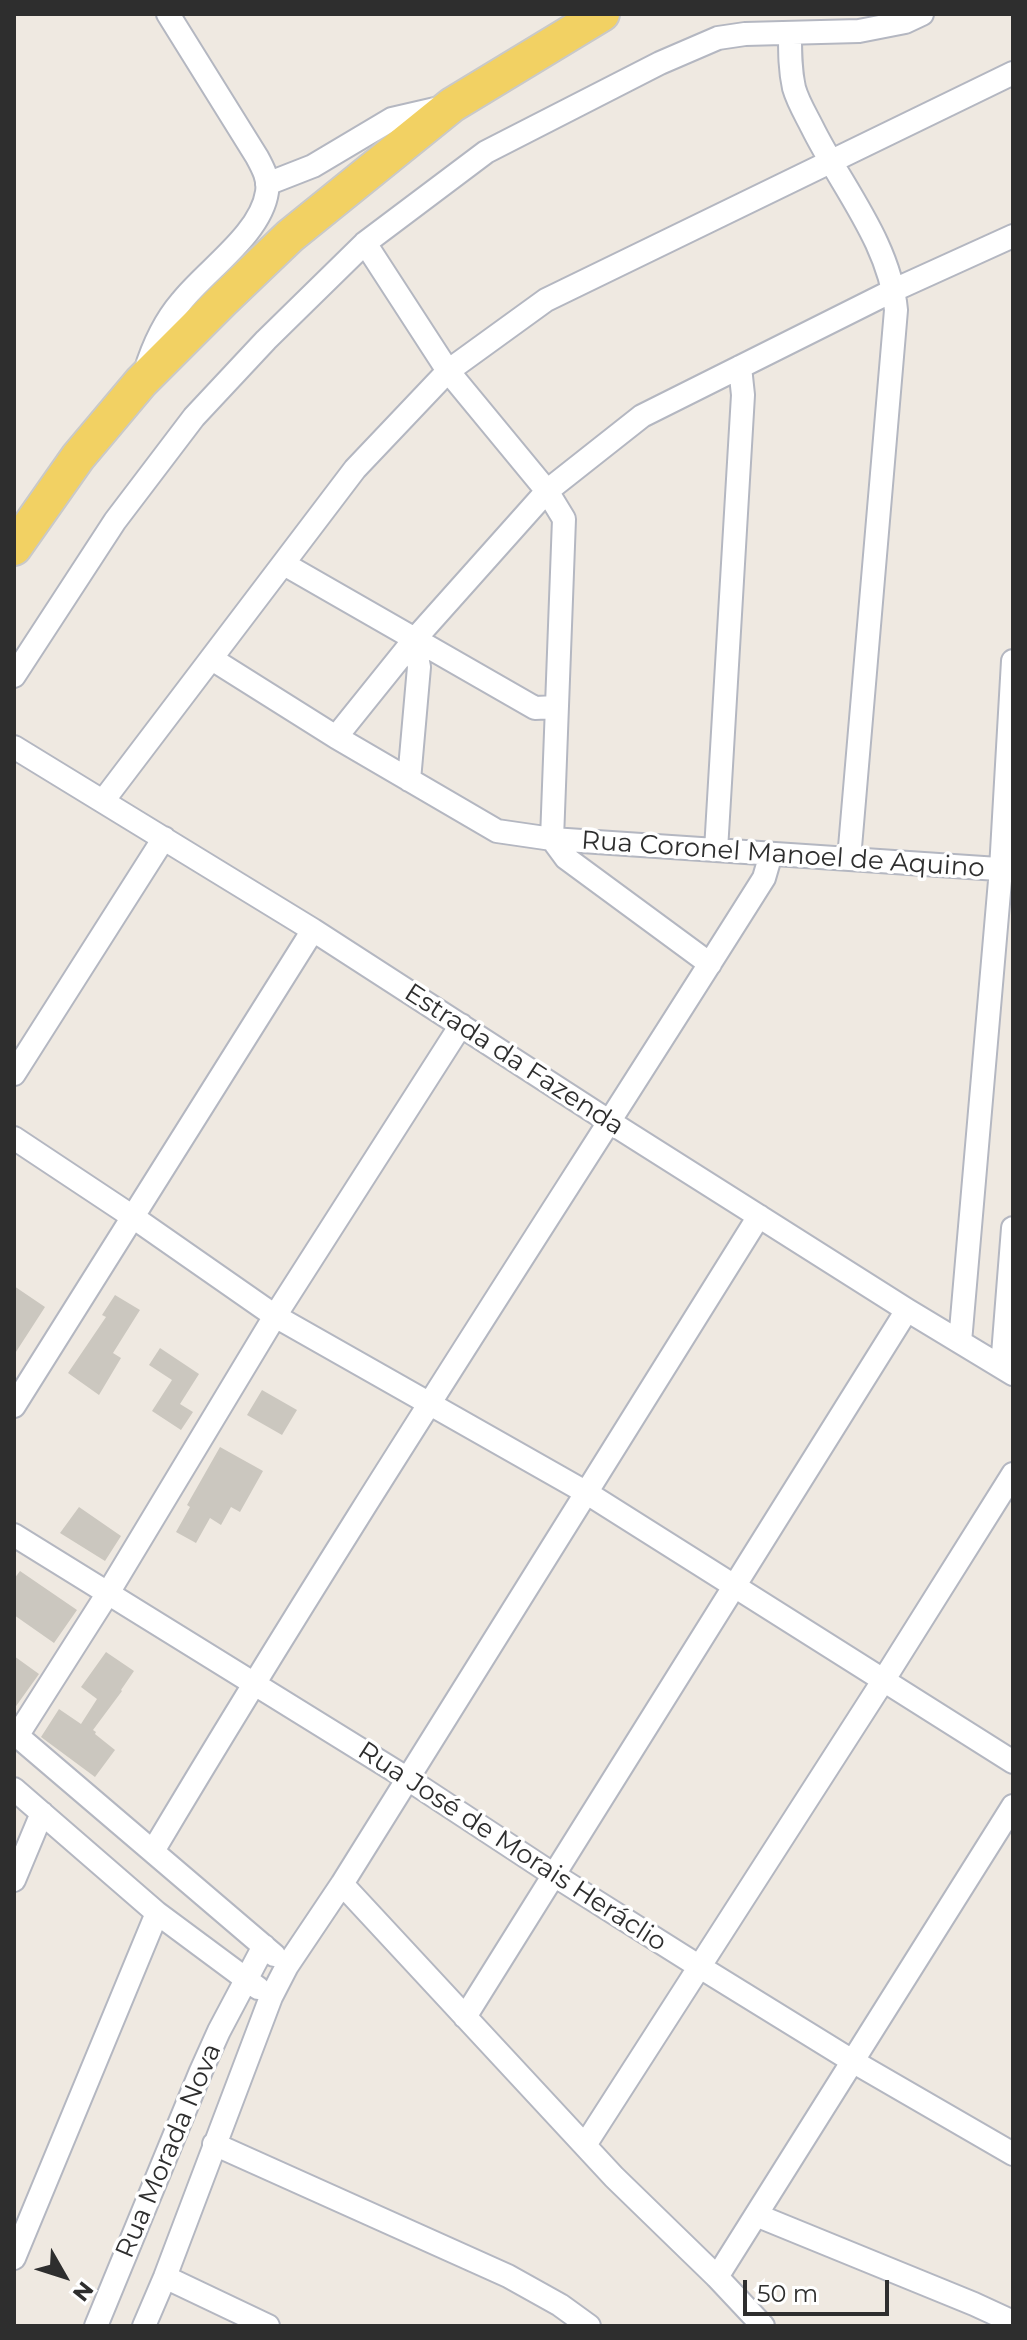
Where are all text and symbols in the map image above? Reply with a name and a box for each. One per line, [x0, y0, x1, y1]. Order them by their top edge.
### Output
street label: Rua Coronel Manoel de Aquino [580, 825, 986, 885]
street label: Estrada da Fazenda [398, 977, 630, 1143]
street label: Rua José de Morais Heráclio [352, 1735, 672, 1959]
street label: Rua Morada Nova [110, 2039, 228, 2263]
north arrow [24, 2236, 104, 2316]
scale bar [747, 2264, 893, 2314]
text: N [67, 2276, 99, 2307]
text: 50 m [757, 2279, 818, 2308]

